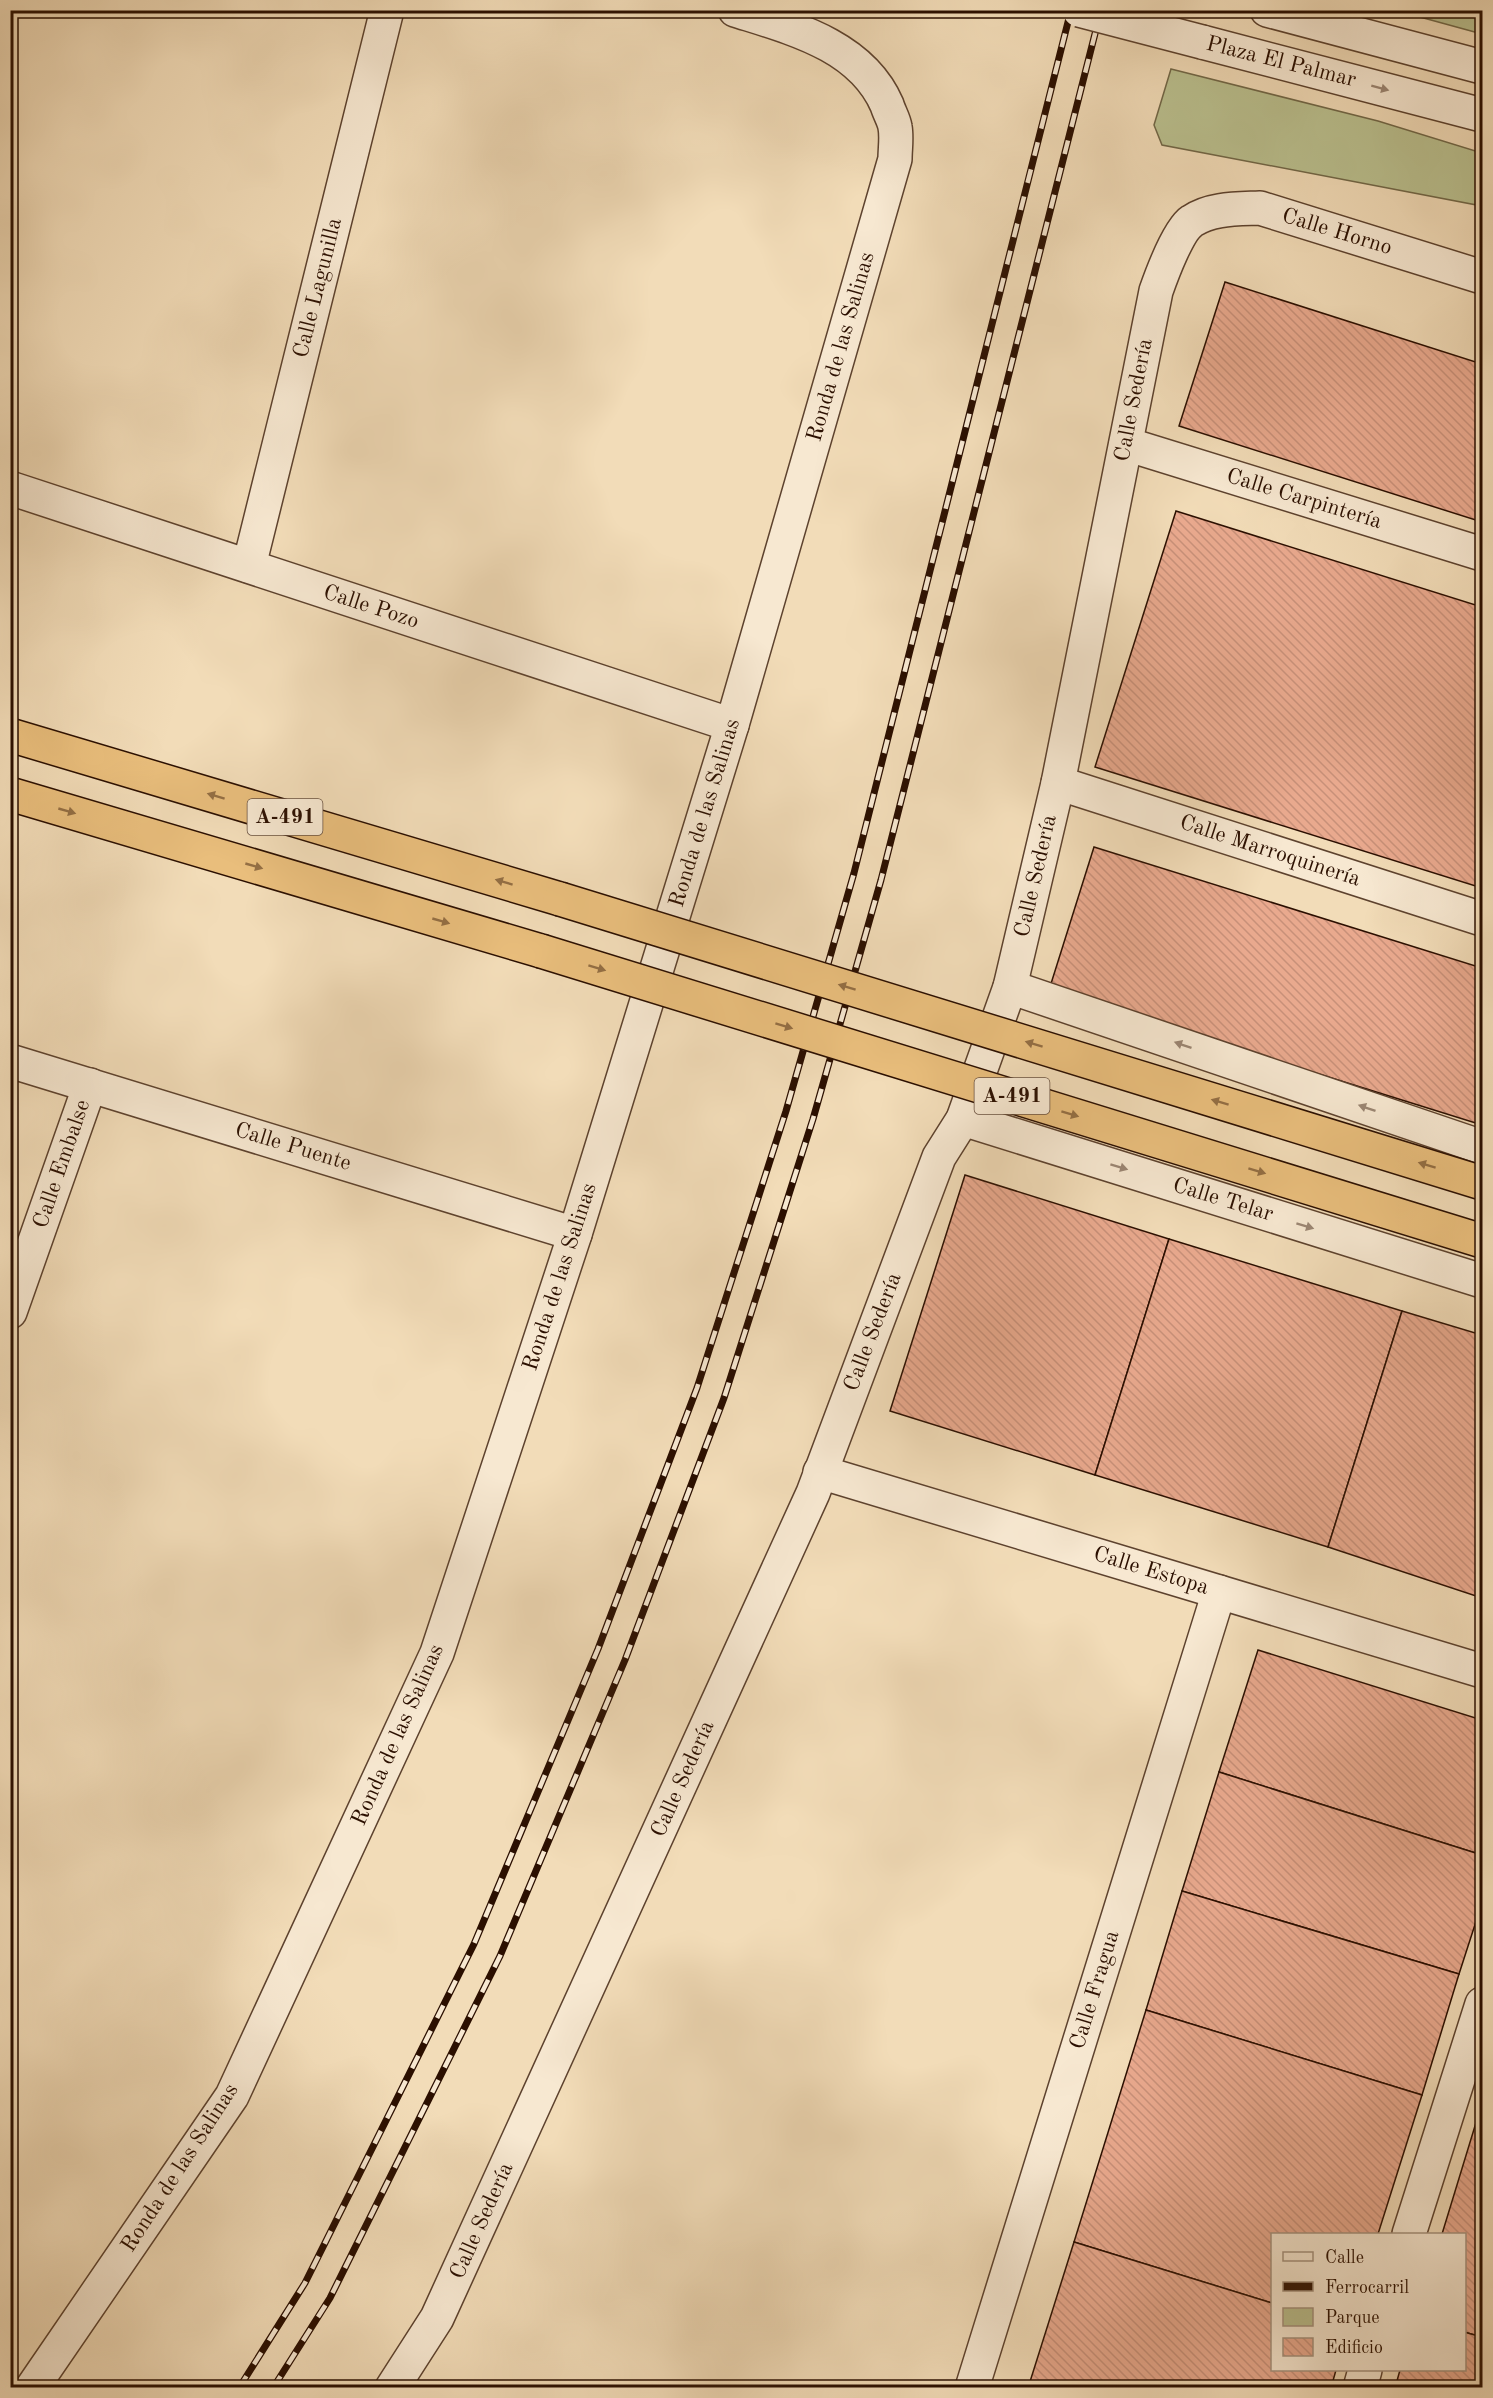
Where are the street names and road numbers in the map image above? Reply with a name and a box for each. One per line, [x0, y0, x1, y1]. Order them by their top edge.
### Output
street label: Plaza El Palmar [1204, 33, 1358, 91]
street label: Calle Horno [1279, 205, 1395, 259]
street label: Calle Lagunilla [290, 216, 346, 360]
street label: Ronda de las Salinas [803, 250, 879, 444]
street label: Calle Sedería [1111, 336, 1157, 463]
street label: Calle Carpintería [1224, 465, 1384, 533]
street label: Calle Pozo [320, 581, 422, 633]
street label: Ronda de las Salinas [666, 716, 744, 910]
road number: A-491 [248, 799, 322, 835]
street label: Calle Marroquinería [1177, 811, 1363, 891]
street label: Calle Sedería [1011, 813, 1061, 939]
road number: A-491 [974, 1078, 1050, 1114]
street label: Calle Embalse [30, 1097, 94, 1231]
street label: Calle Puente [232, 1119, 354, 1175]
street label: Calle Telar [1170, 1174, 1276, 1226]
street label: Ronda de las Salinas [519, 1180, 601, 1374]
street label: Calle Sedería [840, 1270, 906, 1394]
street label: Calle Estopa [1091, 1543, 1211, 1599]
street label: Ronda de las Salinas [348, 1641, 448, 1829]
street label: Calle Sedería [648, 1717, 719, 1841]
street label: Calle Fragua [1066, 1928, 1124, 2052]
street label: Ronda de las Salinas [117, 2080, 243, 2256]
street label: Calle Sedería [447, 2159, 518, 2283]

